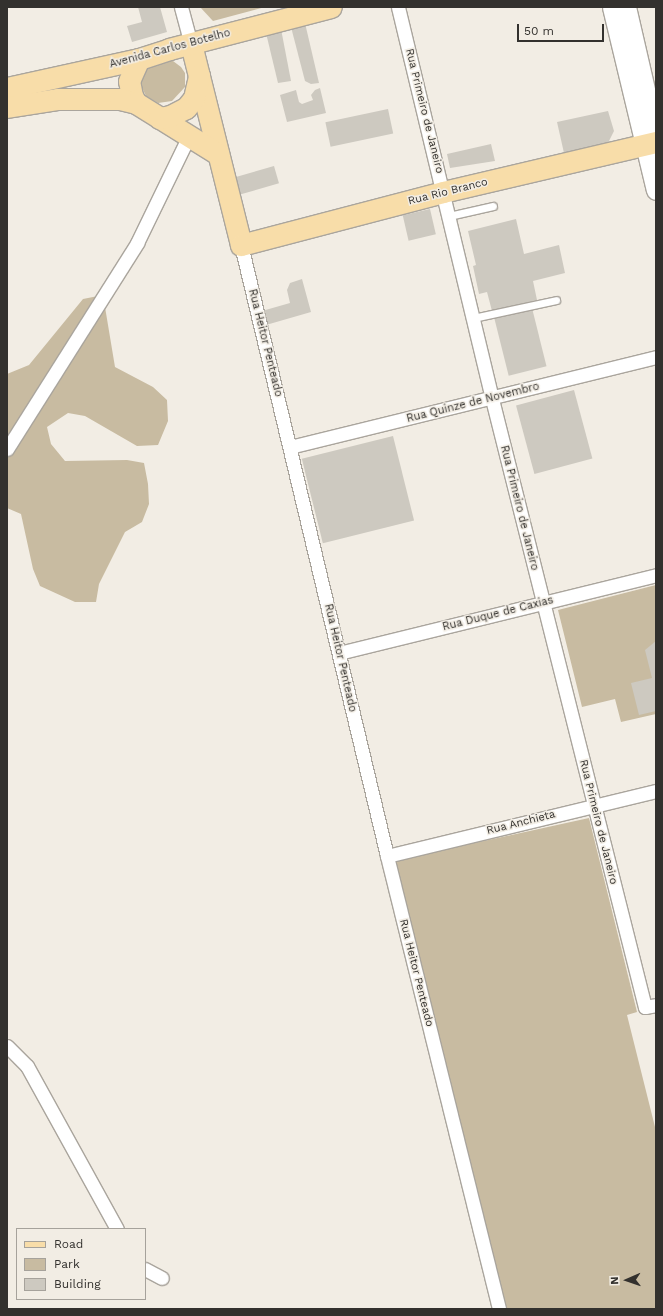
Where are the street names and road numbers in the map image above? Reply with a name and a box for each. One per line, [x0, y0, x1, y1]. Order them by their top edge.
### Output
street label: Avenida Carlos Botelho [108, 26, 232, 72]
street label: Rua Primeiro de Janeiro [402, 47, 446, 175]
street label: Rua Rio Branco [407, 176, 489, 208]
street label: Rua Heitor Penteado [245, 288, 285, 398]
street label: Rua Quinze de Novembro [405, 380, 541, 426]
street label: Rua Primeiro de Janeiro [497, 444, 541, 572]
street label: Rua Duque de Caxias [441, 594, 555, 634]
street label: Rua Heitor Penteado [321, 602, 359, 714]
street label: Rua Primeiro de Janeiro [576, 758, 620, 886]
street label: Rua Anchieta [485, 808, 557, 838]
street label: Rua Heitor Penteado [396, 918, 436, 1028]

